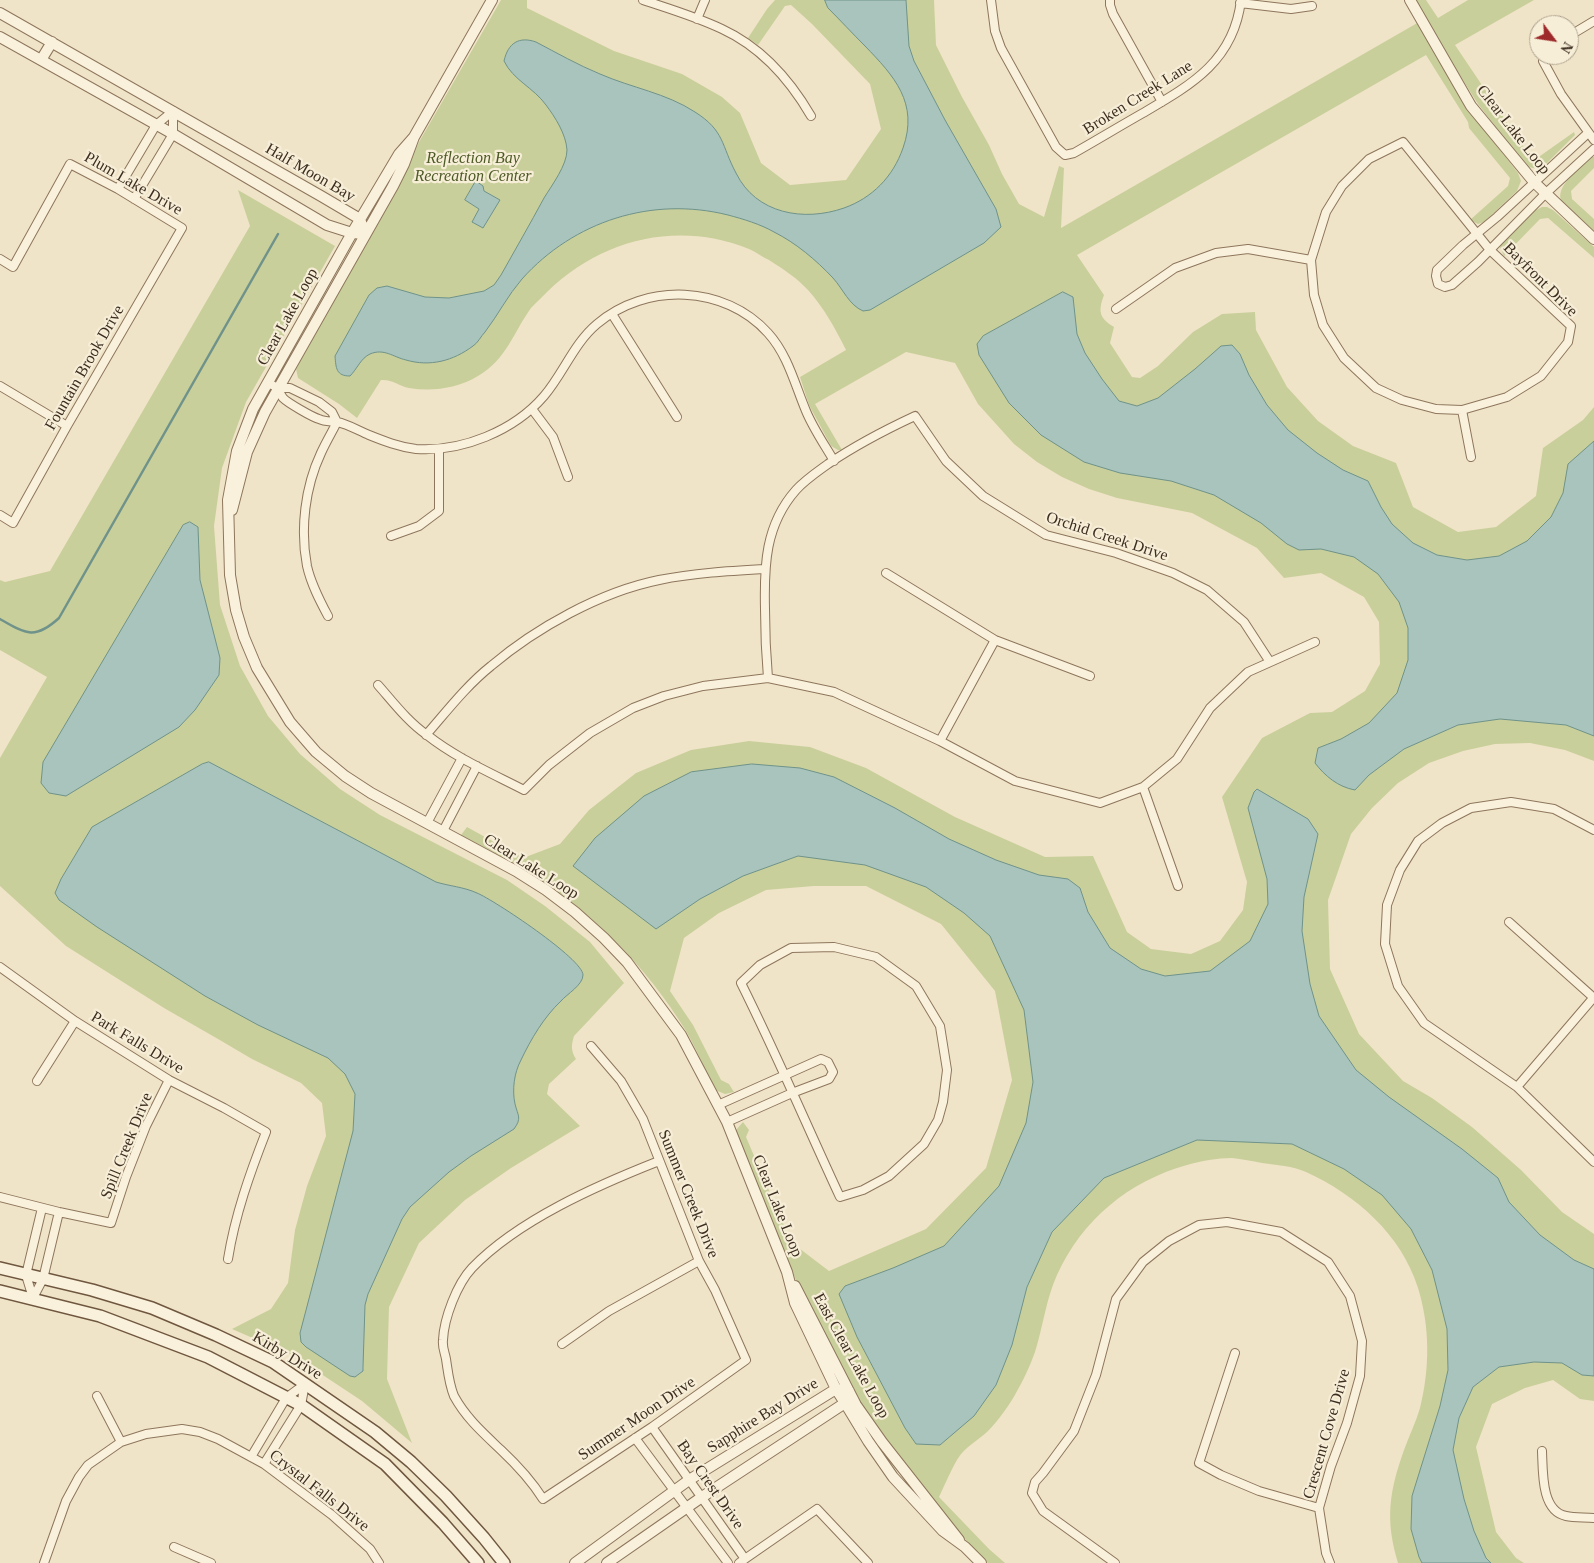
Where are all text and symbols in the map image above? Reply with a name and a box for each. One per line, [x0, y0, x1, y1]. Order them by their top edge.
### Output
north arrow [1529, 15, 1579, 65]
text: N [1557, 39, 1575, 56]
street label: Broken Creek Lane [1080, 57, 1196, 139]
street label: Clear Lake Loop [1472, 81, 1554, 179]
street label: Half Moon Bay [262, 140, 358, 206]
street label: Plum Lake Drive [80, 148, 186, 220]
park label: Reflection Bay Recreation Center [414, 149, 532, 187]
street label: Bayfront Drive [1499, 239, 1581, 321]
street label: Clear Lake Loop [253, 265, 323, 369]
street label: Fountain Brook Drive [41, 302, 129, 434]
street label: Orchid Creek Drive [1044, 508, 1170, 566]
street label: Clear Lake Loop [480, 830, 582, 904]
street label: Park Falls Drive [87, 1008, 187, 1078]
street label: Spill Creek Drive [97, 1090, 157, 1202]
street label: Summer Creek Drive [653, 1127, 723, 1261]
street label: Clear Lake Loop [748, 1152, 806, 1260]
street label: East Clear Lake Loop [809, 1290, 893, 1422]
street label: Kirby Drive [249, 1328, 325, 1384]
street label: Crescent Cove Drive [1299, 1367, 1355, 1501]
street label: Summer Moon Drive [575, 1373, 699, 1465]
street label: Sapphire Bay Drive [704, 1374, 822, 1458]
street label: Bay Crest Drive [672, 1437, 748, 1533]
street label: Crystal Falls Drive [265, 1446, 373, 1536]

